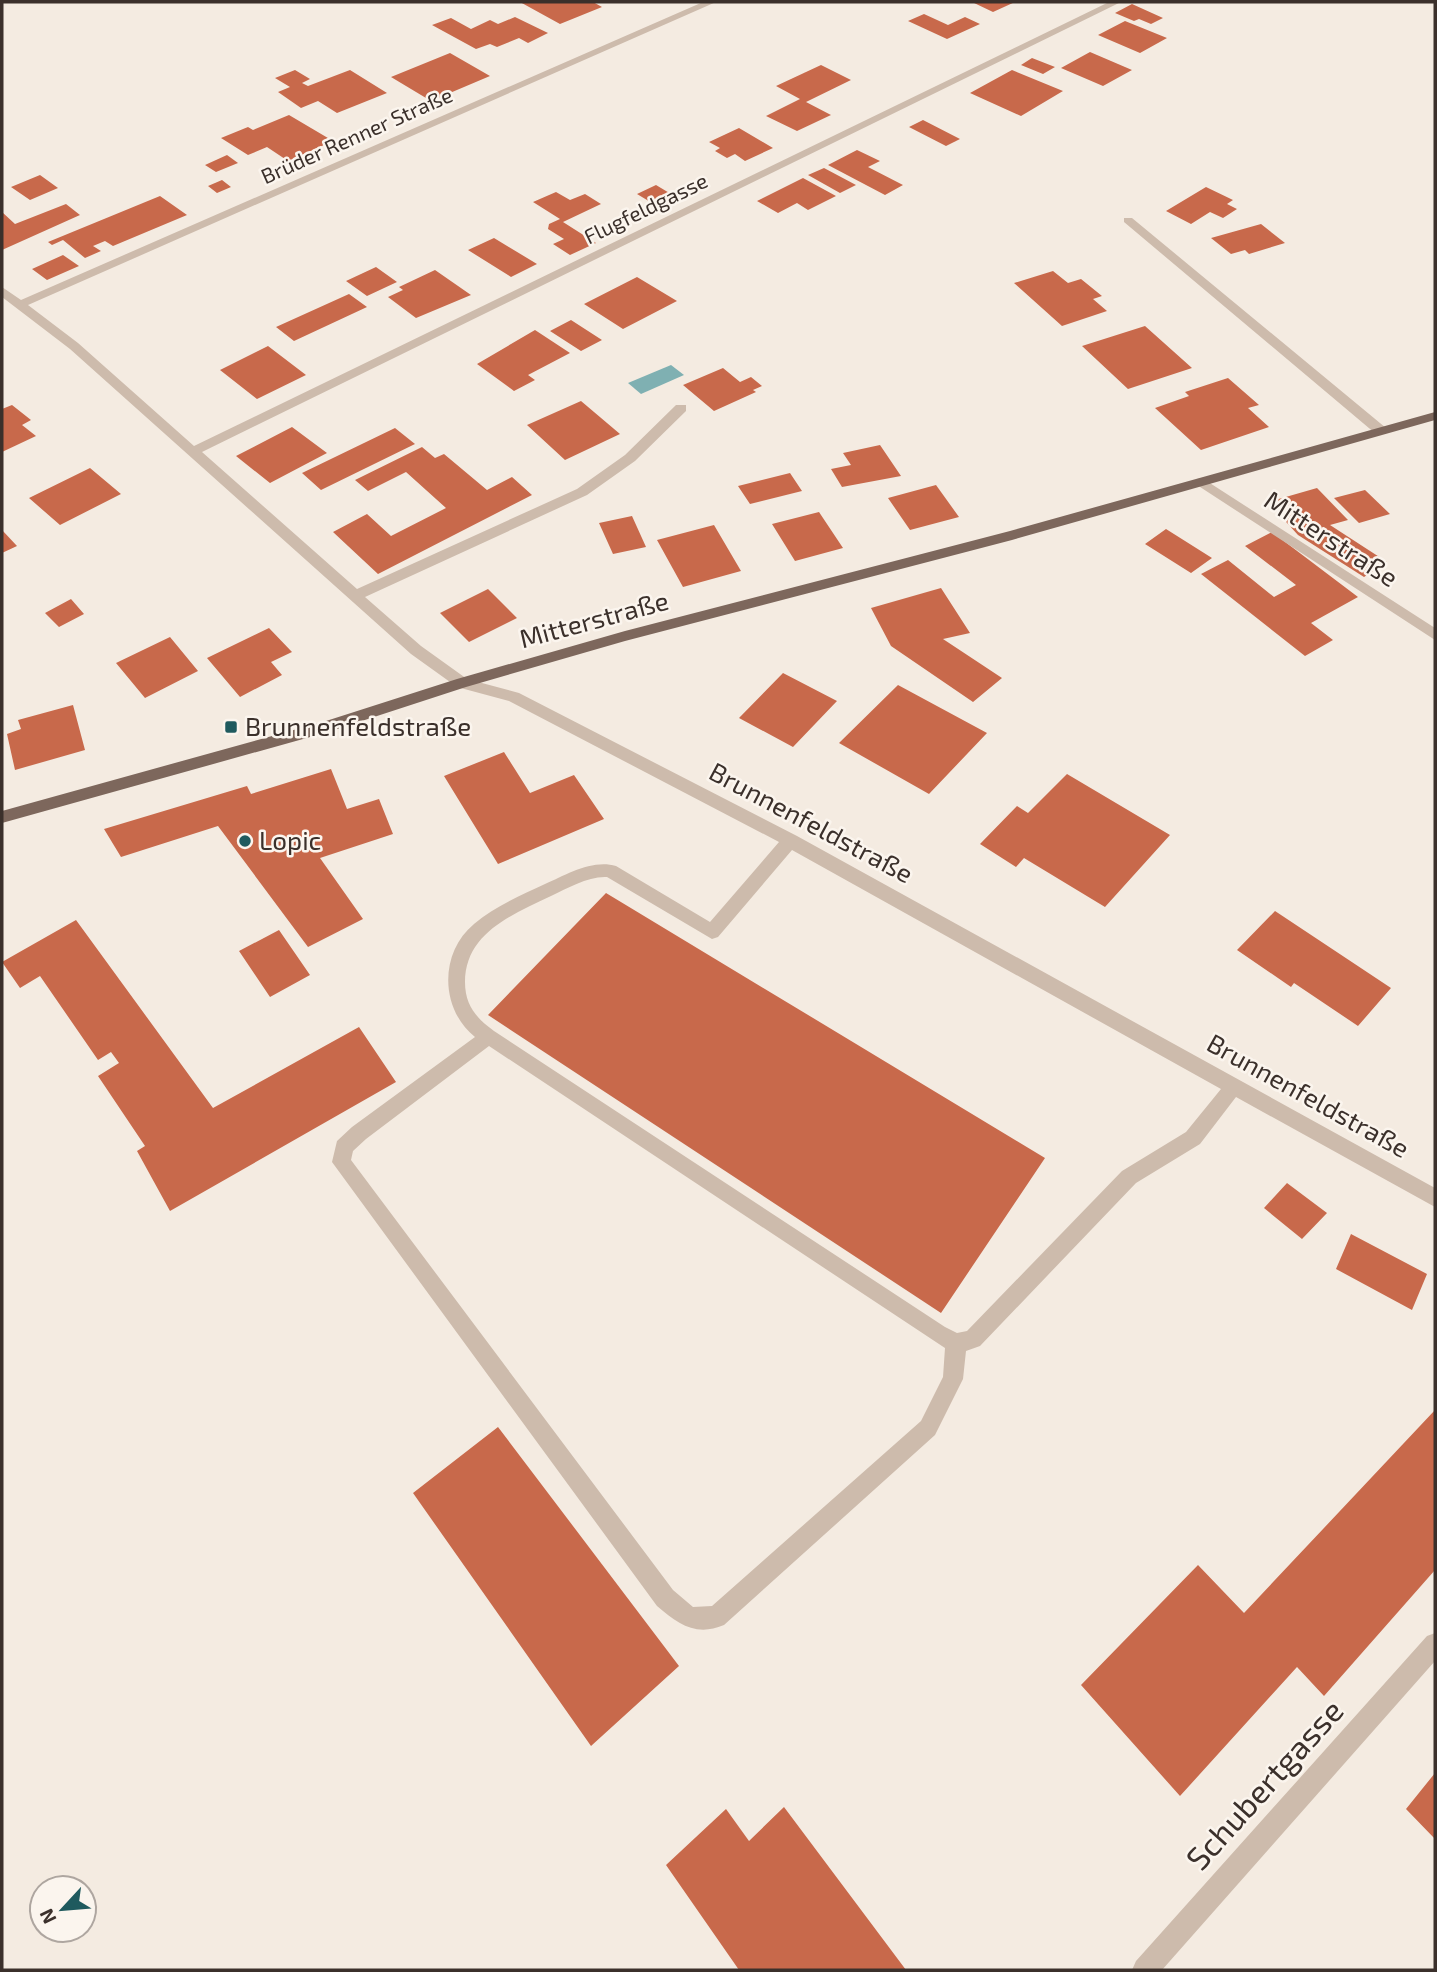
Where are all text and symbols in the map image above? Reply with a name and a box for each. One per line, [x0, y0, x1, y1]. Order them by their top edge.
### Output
street label: Brüder Renner Straße [257, 81, 456, 188]
street label: Flugfeldgasse [579, 167, 711, 248]
street label: Mitterstraße [1259, 483, 1404, 592]
street label: Mitterstraße [516, 584, 671, 653]
place label: Brunnenfeldstraße [245, 710, 471, 741]
marker: Brunnenfeldstraße [223, 719, 239, 735]
street label: Brunnenfeldstraße [705, 755, 919, 888]
place label: Lopic [259, 824, 321, 855]
marker: Lopic [237, 833, 253, 849]
street label: Brunnenfeldstraße [1202, 1026, 1415, 1163]
street label: Schubertgasse [1177, 1691, 1350, 1877]
north arrow [28, 1874, 98, 1944]
text: N [34, 1905, 61, 1928]

